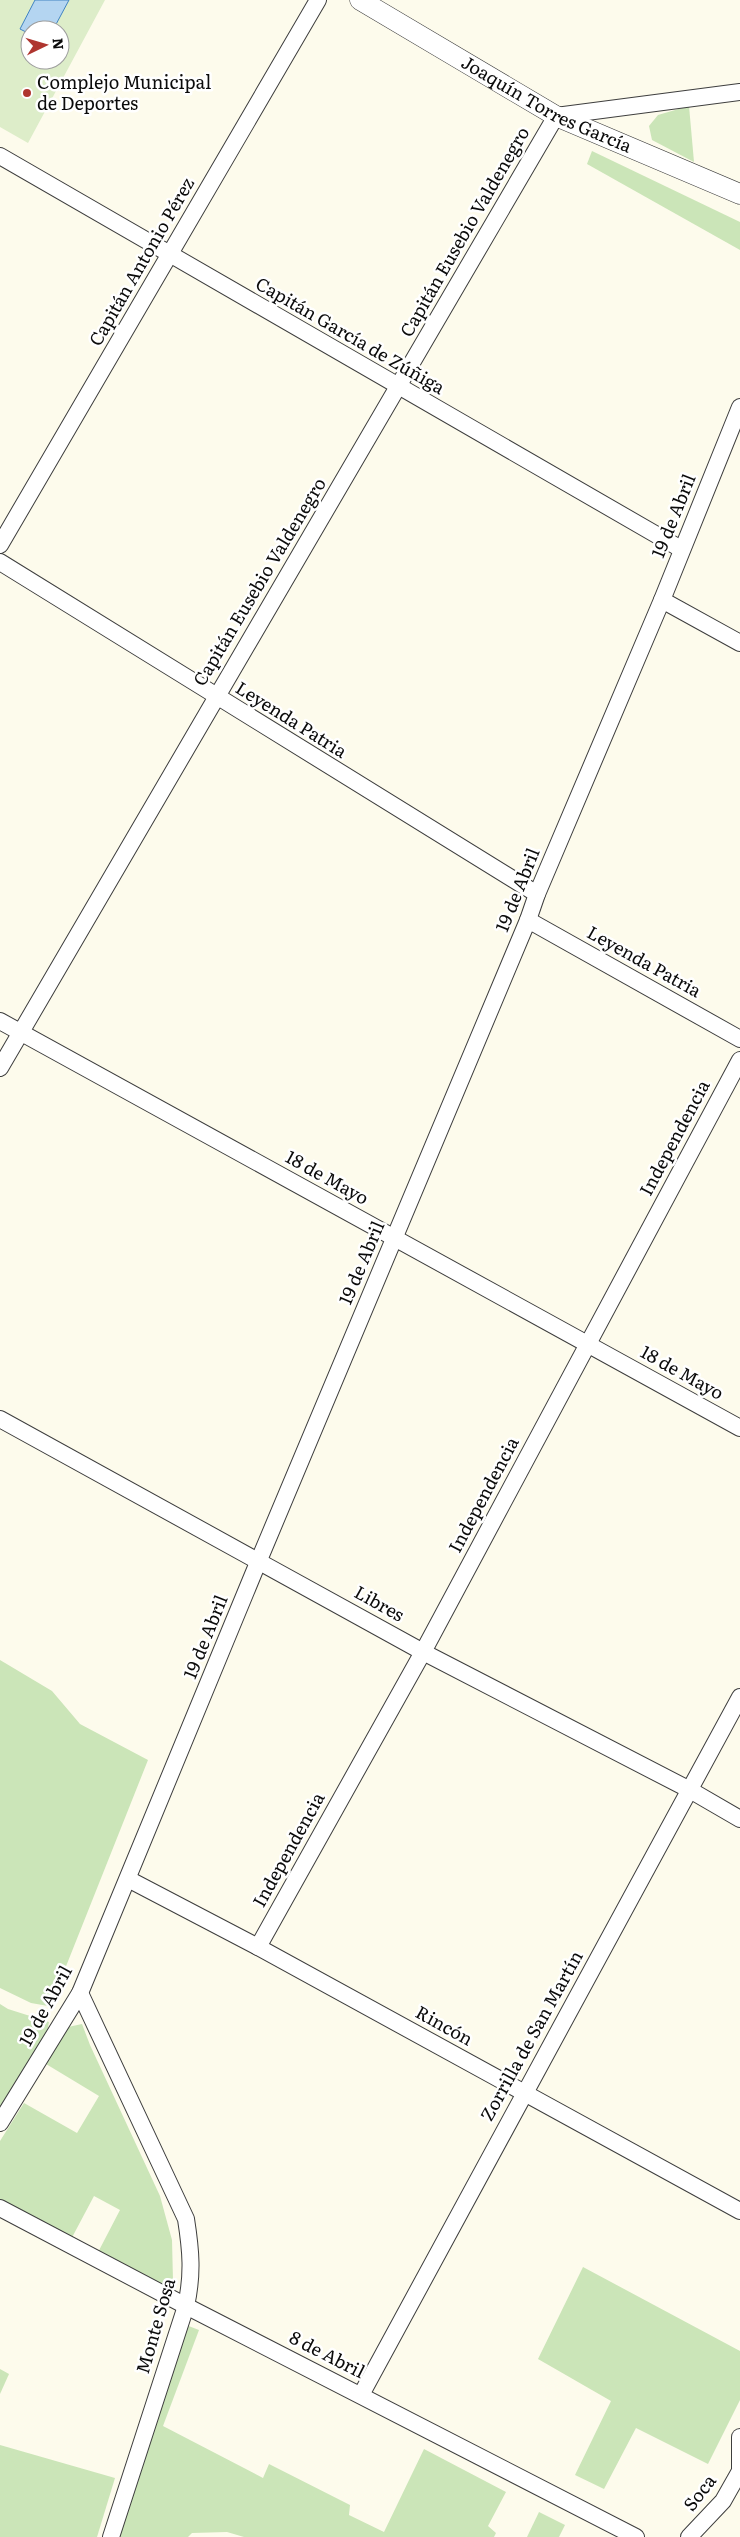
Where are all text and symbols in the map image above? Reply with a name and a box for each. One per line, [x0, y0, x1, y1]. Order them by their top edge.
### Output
north arrow [20, 20, 70, 70]
text: N [48, 37, 69, 51]
street label: Joaquín Torres García [457, 48, 637, 159]
place label: Complejo Municipal de Deportes [37, 68, 211, 116]
marker: Complejo Municipal de Deportes [21, 87, 33, 99]
street label: Capitán Eusebio Valdenegro [392, 121, 535, 341]
street label: Capitán Antonio Pérez [81, 172, 200, 351]
street label: Capitán García de Zúñiga [251, 269, 451, 400]
street label: 19 de Abril [644, 469, 702, 561]
street label: Capitán Eusebio Valdenegro [186, 472, 332, 691]
street label: Leyenda Patria [231, 674, 353, 764]
street label: 19 de Abril [488, 843, 546, 935]
street label: Leyenda Patria [583, 918, 707, 1003]
street label: Independencia [632, 1074, 716, 1200]
street label: 18 de Mayo [281, 1143, 374, 1211]
street label: 19 de Abril [331, 1217, 390, 1308]
street label: 18 de Mayo [636, 1338, 729, 1406]
street label: Independencia [441, 1431, 525, 1557]
street label: Libres [350, 1578, 410, 1627]
street label: 19 de Abril [176, 1590, 234, 1682]
street label: Independencia [245, 1787, 331, 1912]
street label: Zorrilla de San Martín [473, 1945, 589, 2125]
street label: 19 de Abril [11, 1960, 78, 2050]
street label: Rincón [411, 1998, 478, 2052]
street label: Monte Sosa [128, 2274, 181, 2377]
street label: 8 de Abril [285, 2323, 370, 2384]
street label: Soca [676, 2468, 722, 2516]

